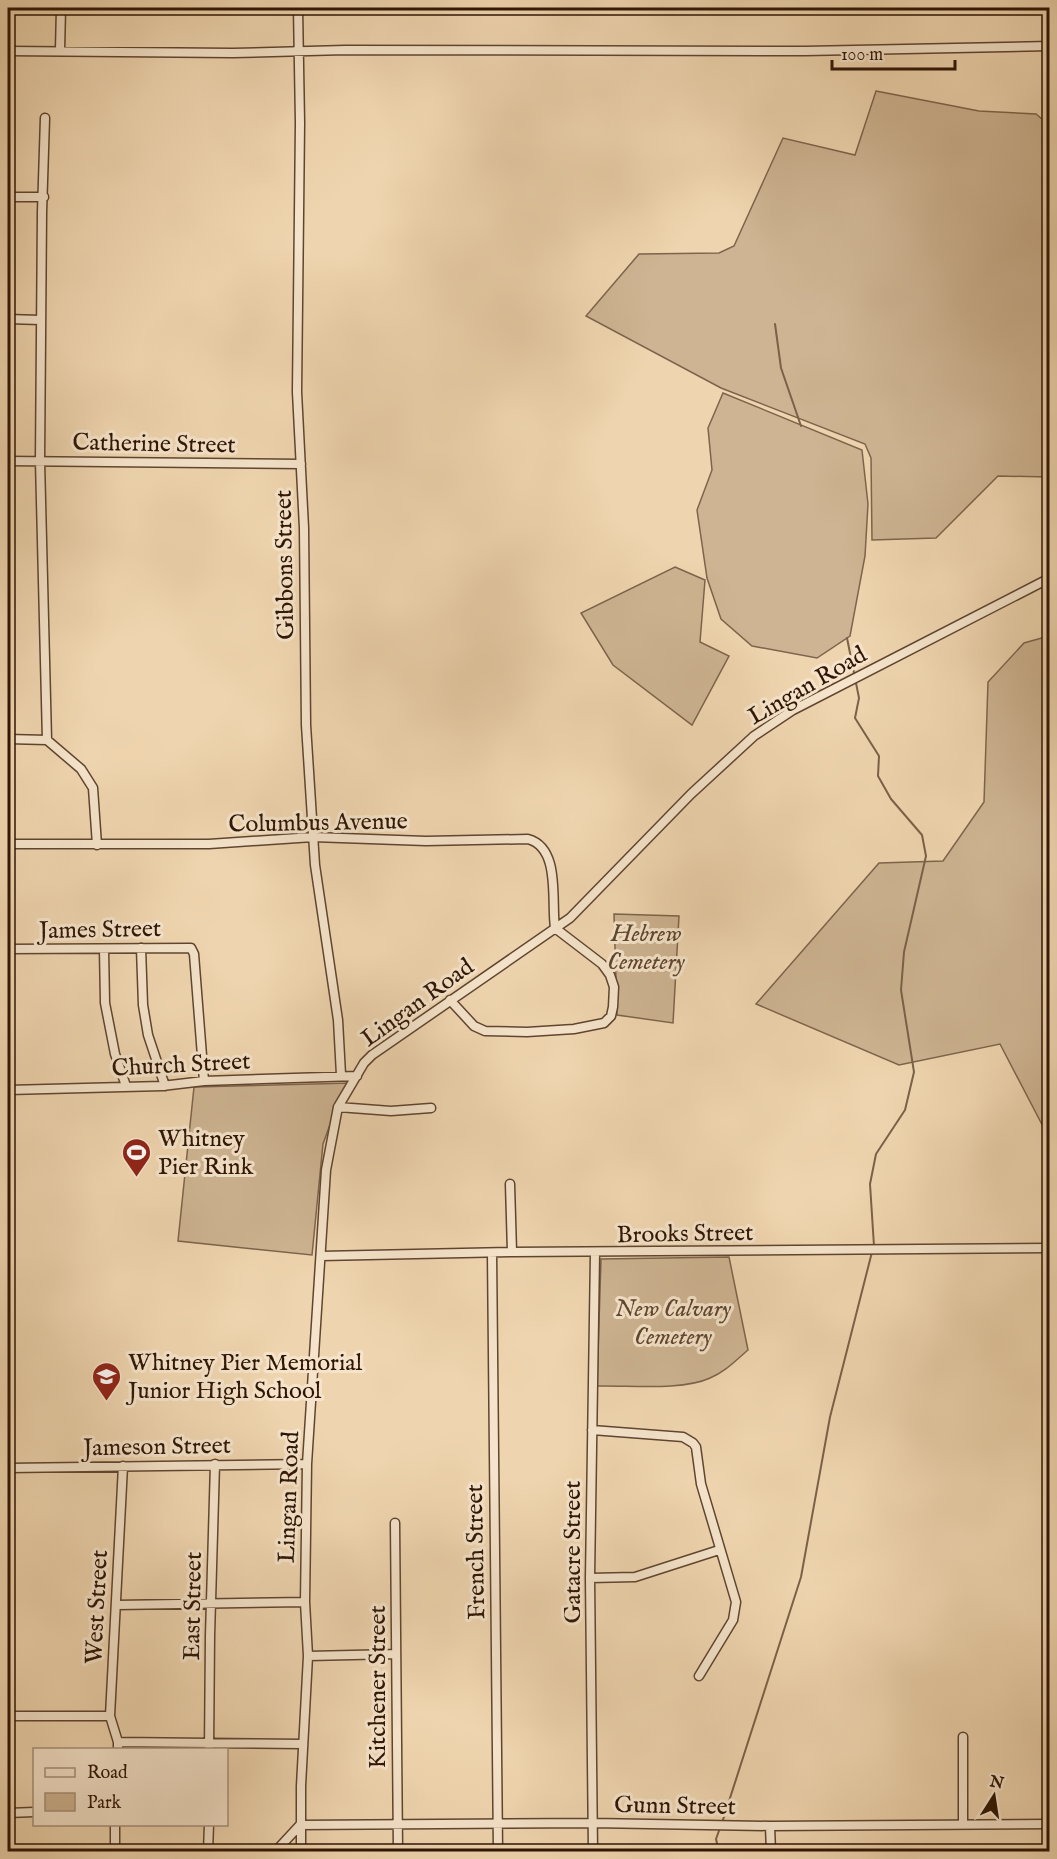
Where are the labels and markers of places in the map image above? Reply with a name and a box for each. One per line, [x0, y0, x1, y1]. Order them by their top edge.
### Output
place label: Whitney Pier Rink [158, 1124, 254, 1183]
sports icon: Whitney Pier Rink [121, 1136, 153, 1178]
place label: Whitney Pier Memorial Junior High School [125, 1348, 363, 1407]
school or university icon: Whitney Pier Memorial Junior High School [91, 1360, 123, 1402]

